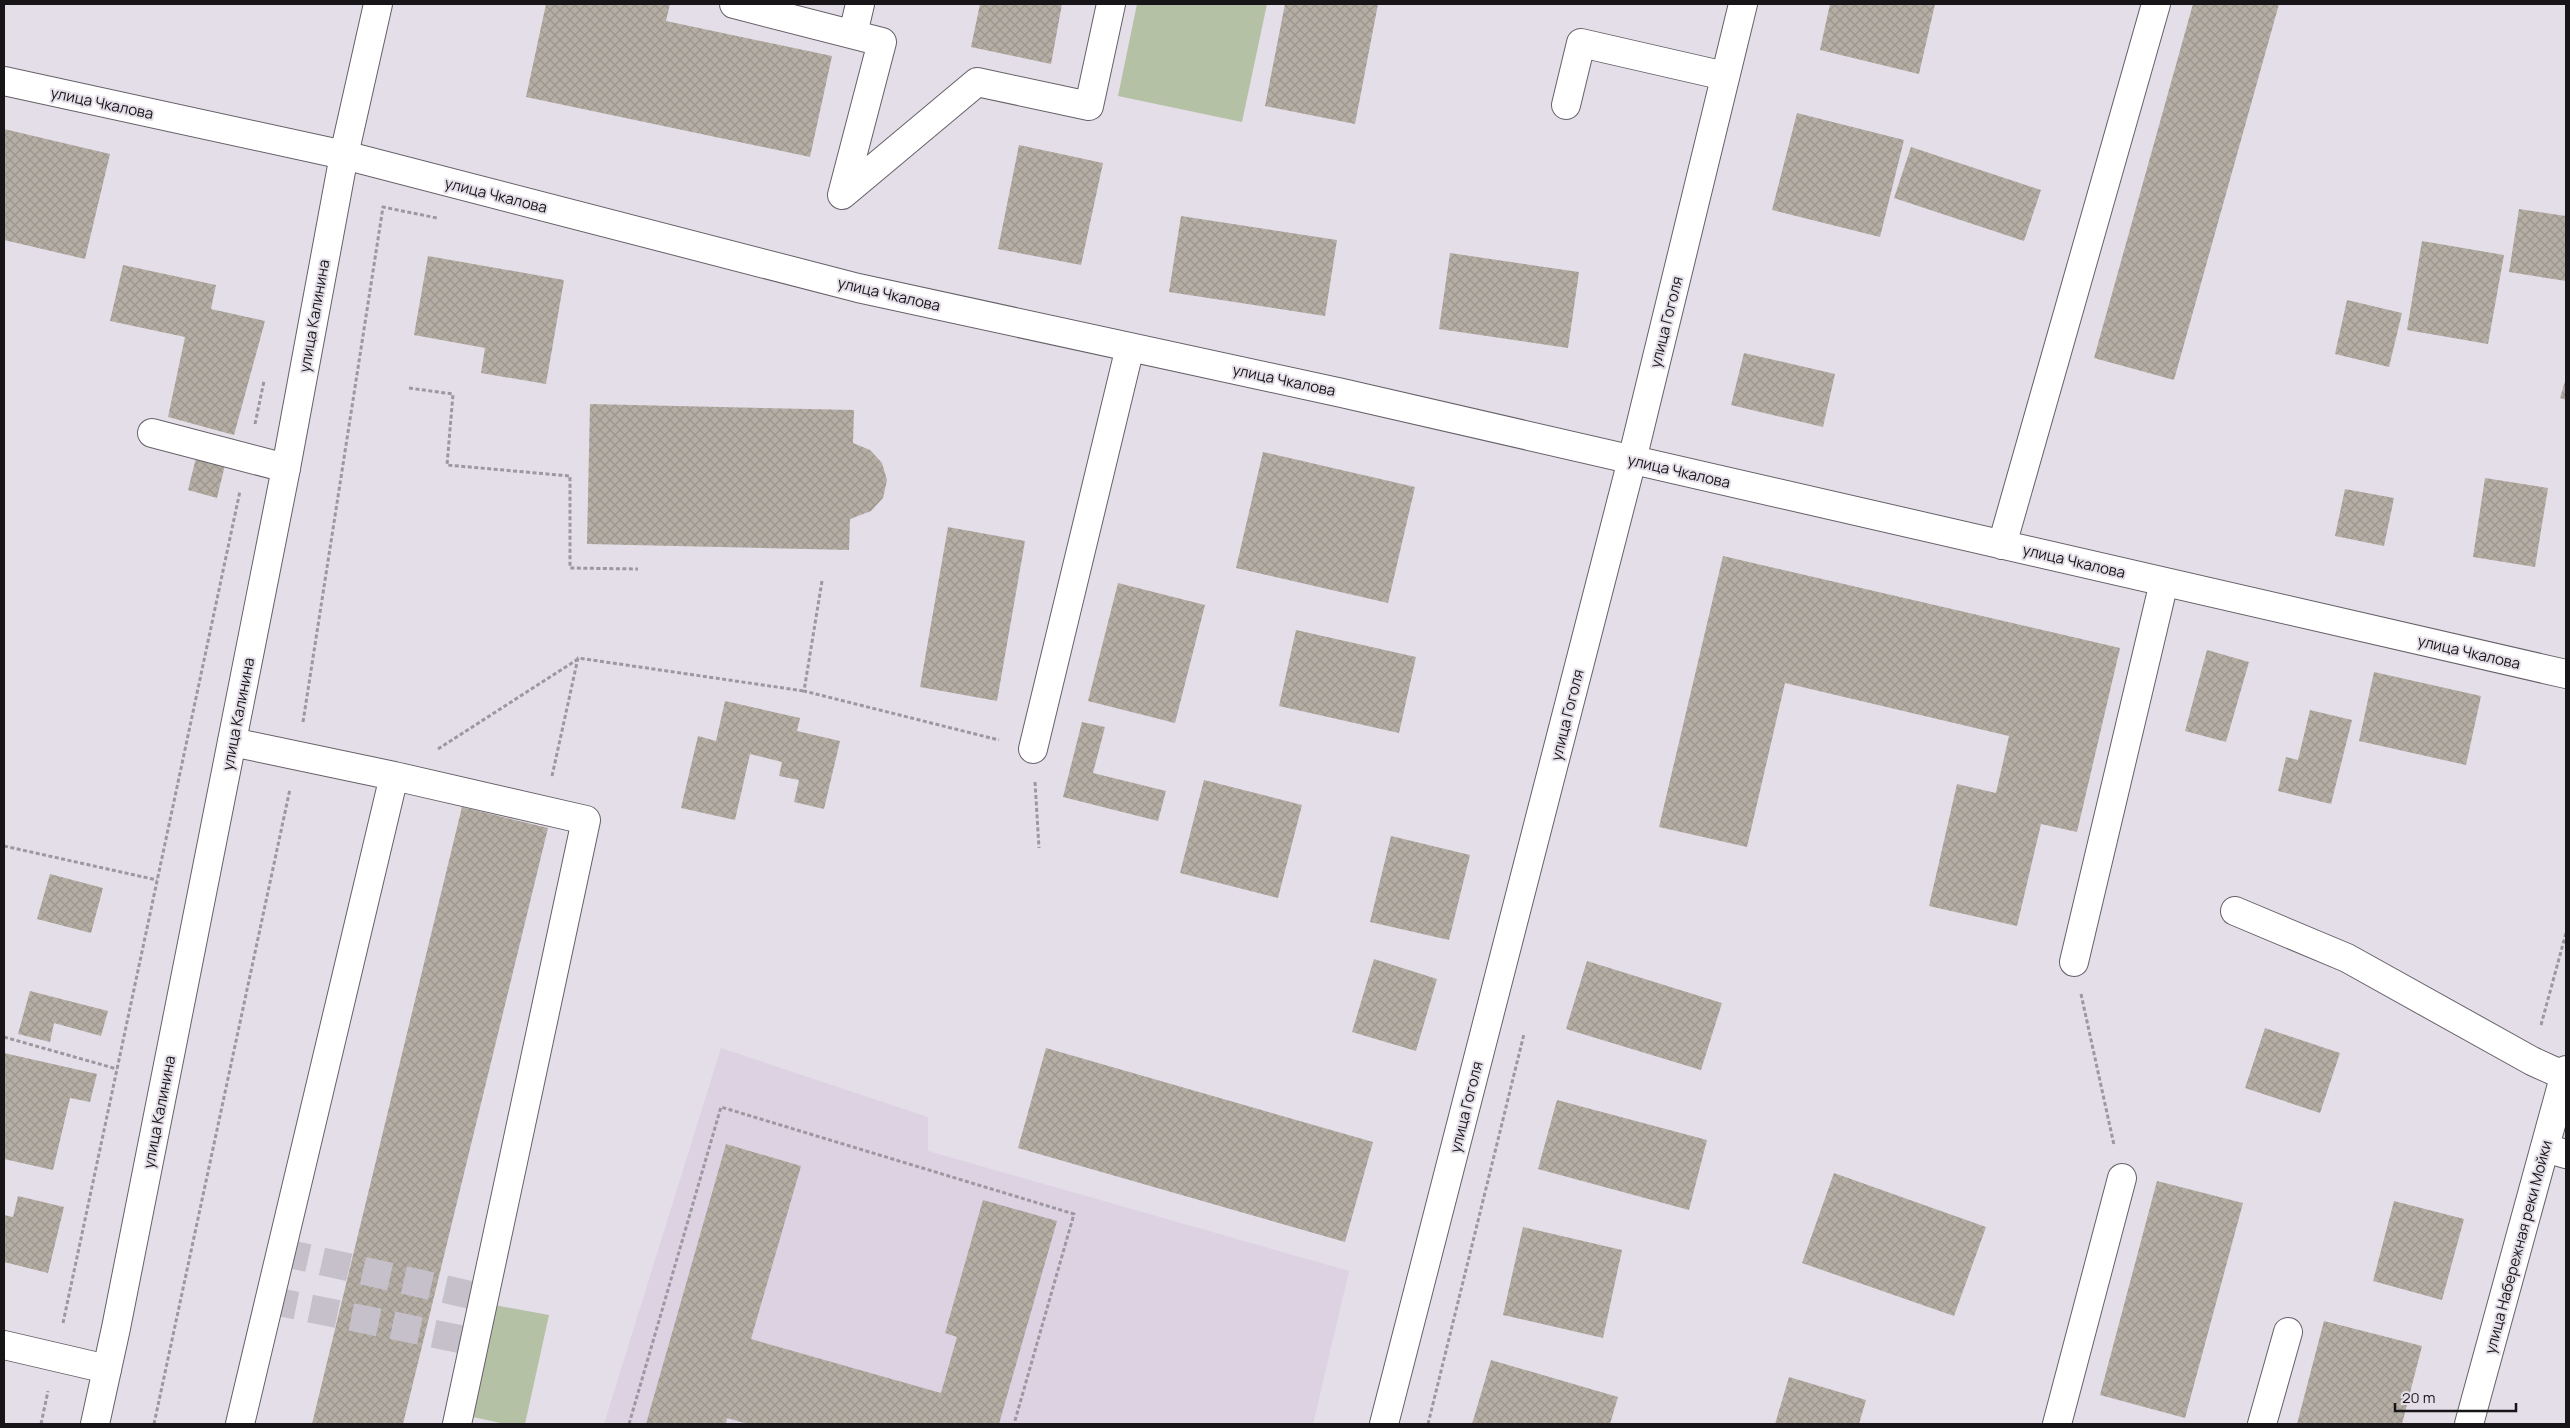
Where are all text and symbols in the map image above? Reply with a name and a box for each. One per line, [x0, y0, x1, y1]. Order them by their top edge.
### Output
street label: улица Чкалова [49, 82, 155, 124]
street label: улица Чкалова [443, 172, 549, 218]
street label: улица Калинина [294, 258, 334, 374]
street label: улица Чкалова [836, 272, 942, 316]
street label: улица Гоголя [1644, 274, 1688, 370]
street label: улица Чкалова [1231, 359, 1337, 401]
street label: улица Чкалова [1626, 449, 1732, 493]
street label: улица Чкалова [2021, 539, 2127, 583]
street label: улица Чкалова [2416, 630, 2522, 674]
street label: улица Калинина [217, 656, 259, 772]
street label: улица Гоголя [1545, 667, 1589, 763]
street label: улица Калинина [138, 1054, 180, 1170]
street label: улица Гоголя [1444, 1059, 1488, 1155]
street label: улица Набережная реки Мойки [2479, 1138, 2557, 1356]
scale bar [2395, 1380, 2516, 1412]
text: 20 m [2402, 1387, 2435, 1408]

